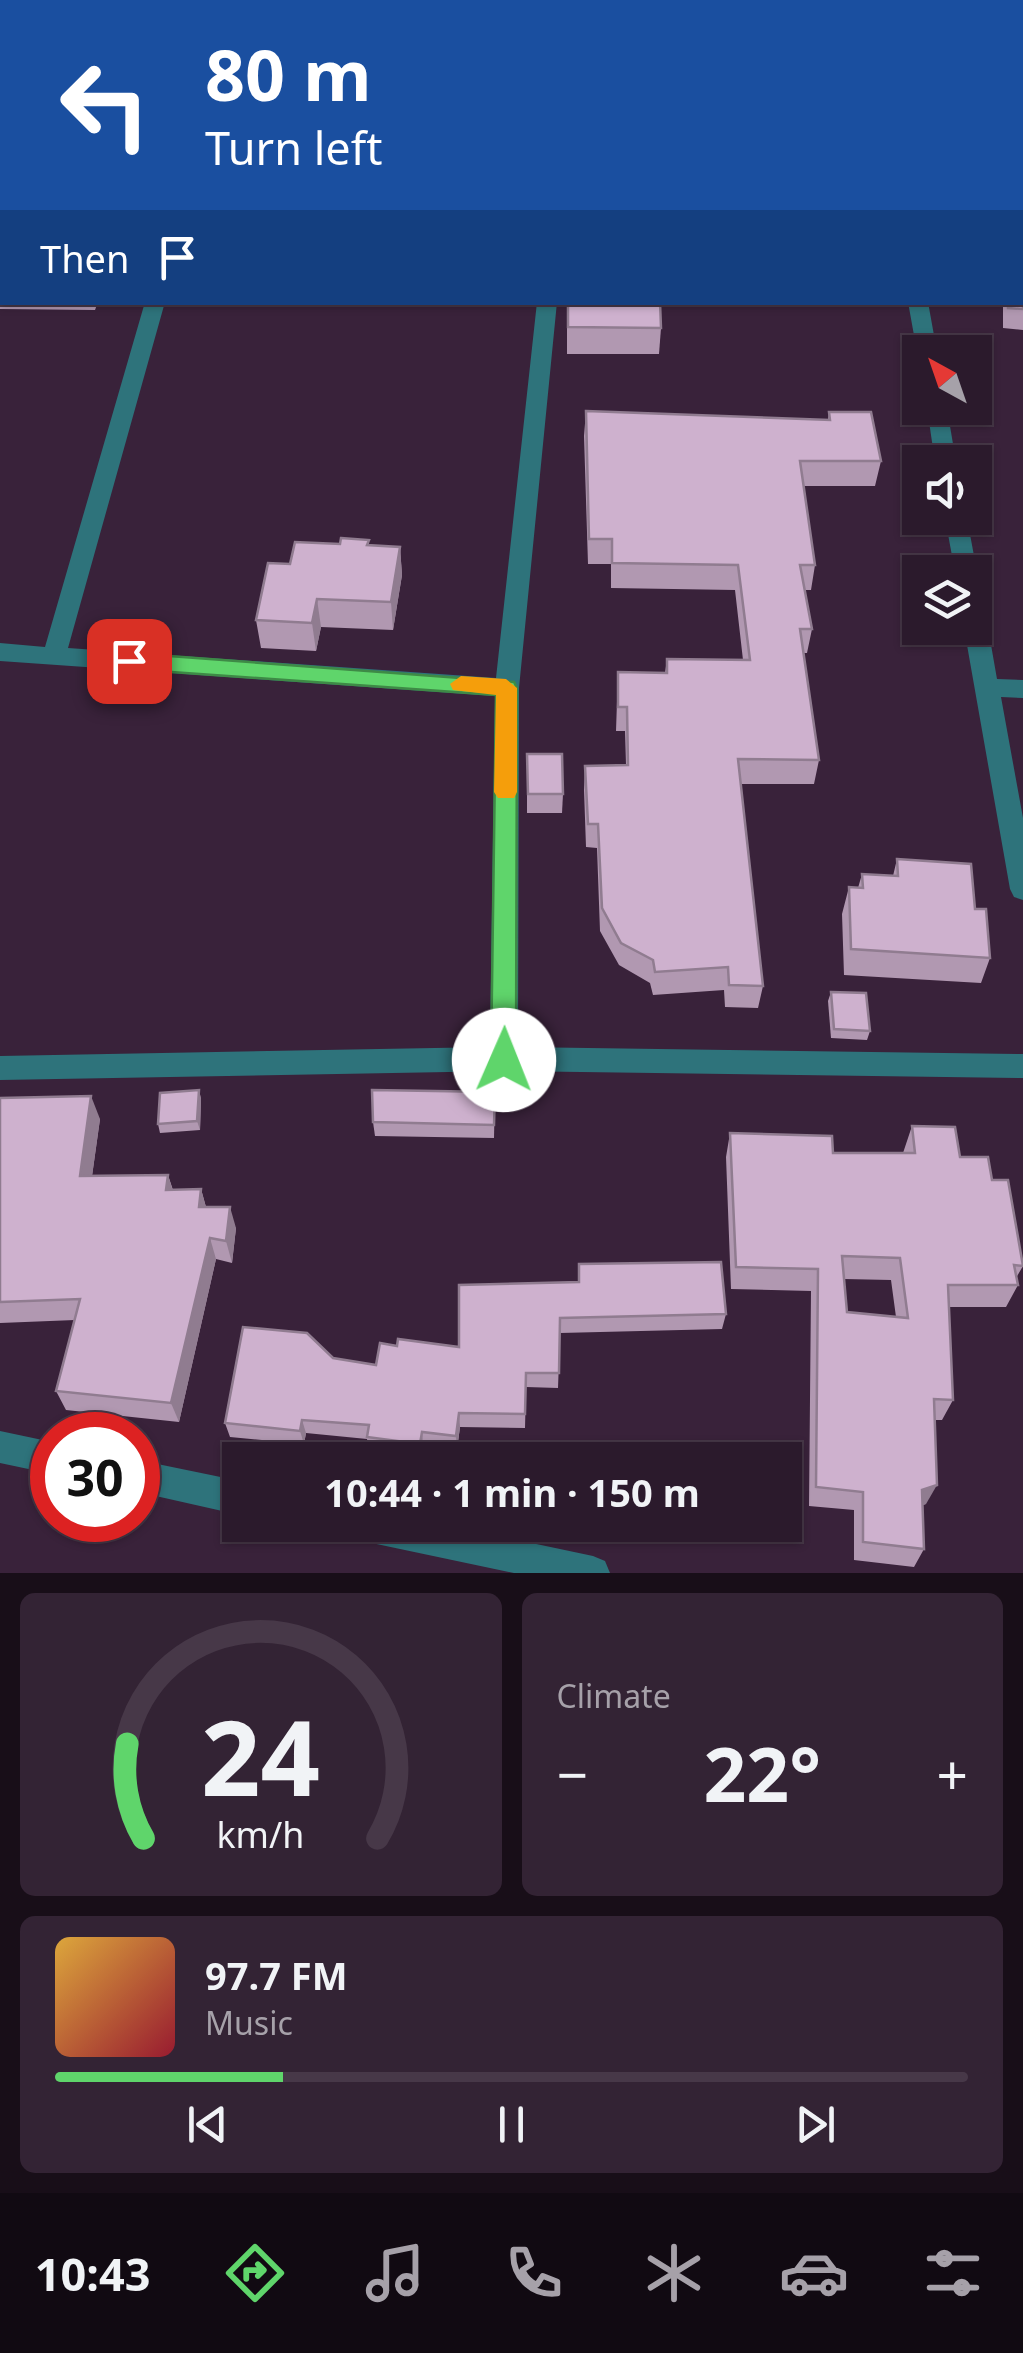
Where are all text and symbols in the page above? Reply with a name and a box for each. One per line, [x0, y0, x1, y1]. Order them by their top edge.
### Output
text: 80 m [205, 26, 372, 122]
icon: left [40, 40, 170, 170]
text: Turn left [205, 117, 382, 178]
icon: arrive [150, 230, 205, 285]
text: Then [40, 232, 130, 284]
north arrow [902, 335, 992, 425]
map controls [902, 335, 992, 645]
button: sound [902, 445, 992, 535]
button: layers [902, 555, 992, 645]
pin [87, 619, 172, 704]
icon: arrive [102, 634, 157, 689]
position arrow [452, 1008, 556, 1112]
speed limit sign: 30 [30, 1412, 160, 1542]
text: 10:44 · 1 min · 150 m [324, 1466, 700, 1518]
text: Climate [557, 1674, 671, 1717]
text: 24 [201, 1685, 320, 1826]
text: 22° [703, 1722, 821, 1824]
text: − [557, 1736, 588, 1811]
text: + [937, 1736, 968, 1811]
text: km/h [217, 1810, 305, 1858]
text: 97.7 FM [205, 1949, 347, 2001]
text: Music [205, 2001, 293, 2044]
icon: previous [180, 2097, 235, 2152]
icon: pause [484, 2097, 539, 2152]
icon: next [788, 2097, 843, 2152]
icon: directions [220, 2238, 290, 2308]
icon: music [360, 2238, 430, 2308]
icon: phone [499, 2238, 569, 2308]
icon: climate [639, 2238, 709, 2308]
icon: car [779, 2238, 849, 2308]
icon: filters [918, 2238, 988, 2308]
text: 10:43 [35, 2243, 150, 2304]

